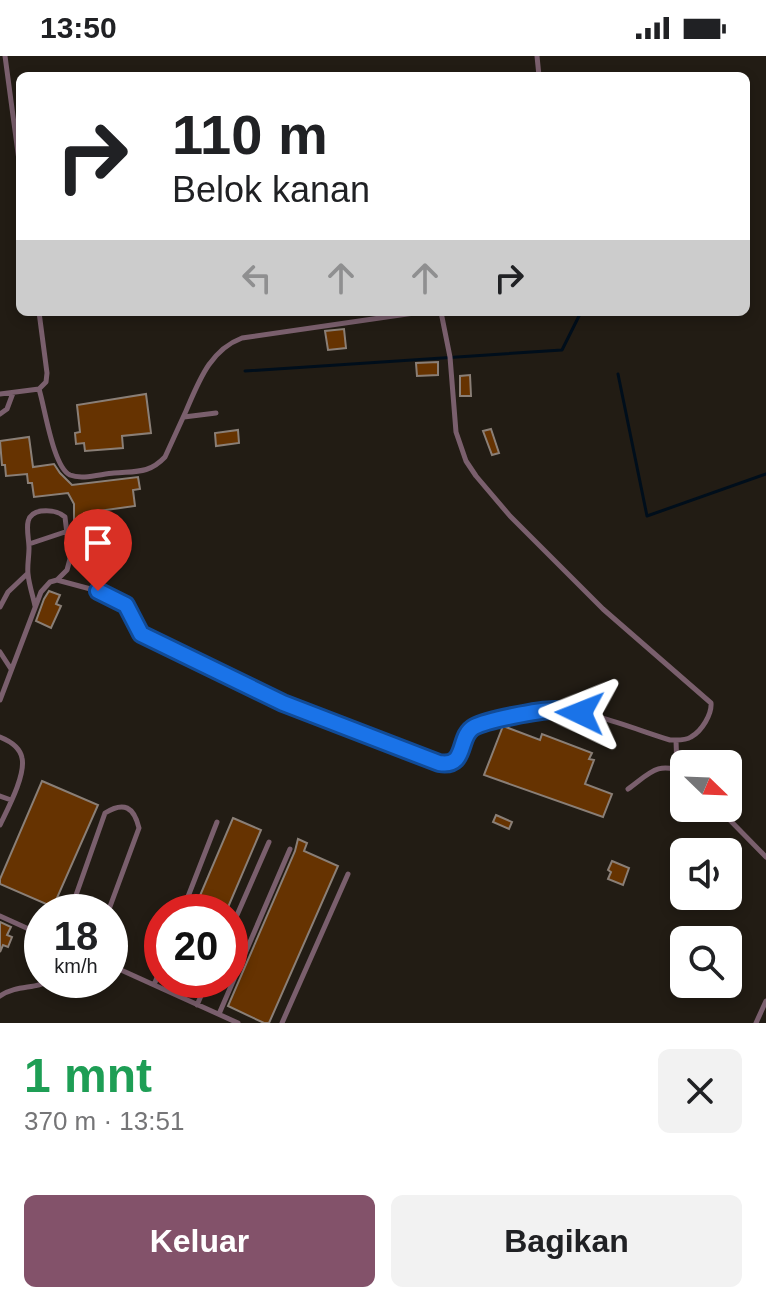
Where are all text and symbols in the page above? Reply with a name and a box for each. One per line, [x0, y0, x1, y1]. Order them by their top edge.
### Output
text: 13:50 [40, 11, 117, 44]
text: 110 m [172, 103, 328, 166]
icon: right [40, 104, 144, 208]
text: Belok kanan [172, 169, 370, 210]
icon: left [235, 256, 279, 300]
icon: ahead [319, 256, 363, 300]
icon: ahead [403, 256, 447, 300]
icon: right [487, 256, 531, 300]
pin [64, 509, 132, 591]
icon: arrive [76, 521, 120, 565]
position arrow [538, 671, 622, 755]
north arrow [670, 750, 742, 822]
map controls [670, 750, 742, 998]
button: sound [670, 838, 742, 910]
speed limit sign: 20 [144, 894, 248, 998]
text: 18 [54, 914, 98, 958]
button: search [670, 926, 742, 998]
text: km/h [54, 955, 98, 977]
text: 1 mnt [24, 1049, 152, 1102]
button: close [658, 1049, 742, 1133]
text: 370 m · 13:51 [24, 1106, 184, 1136]
button: Keluar [24, 1195, 375, 1287]
button: Bagikan [391, 1195, 742, 1287]

